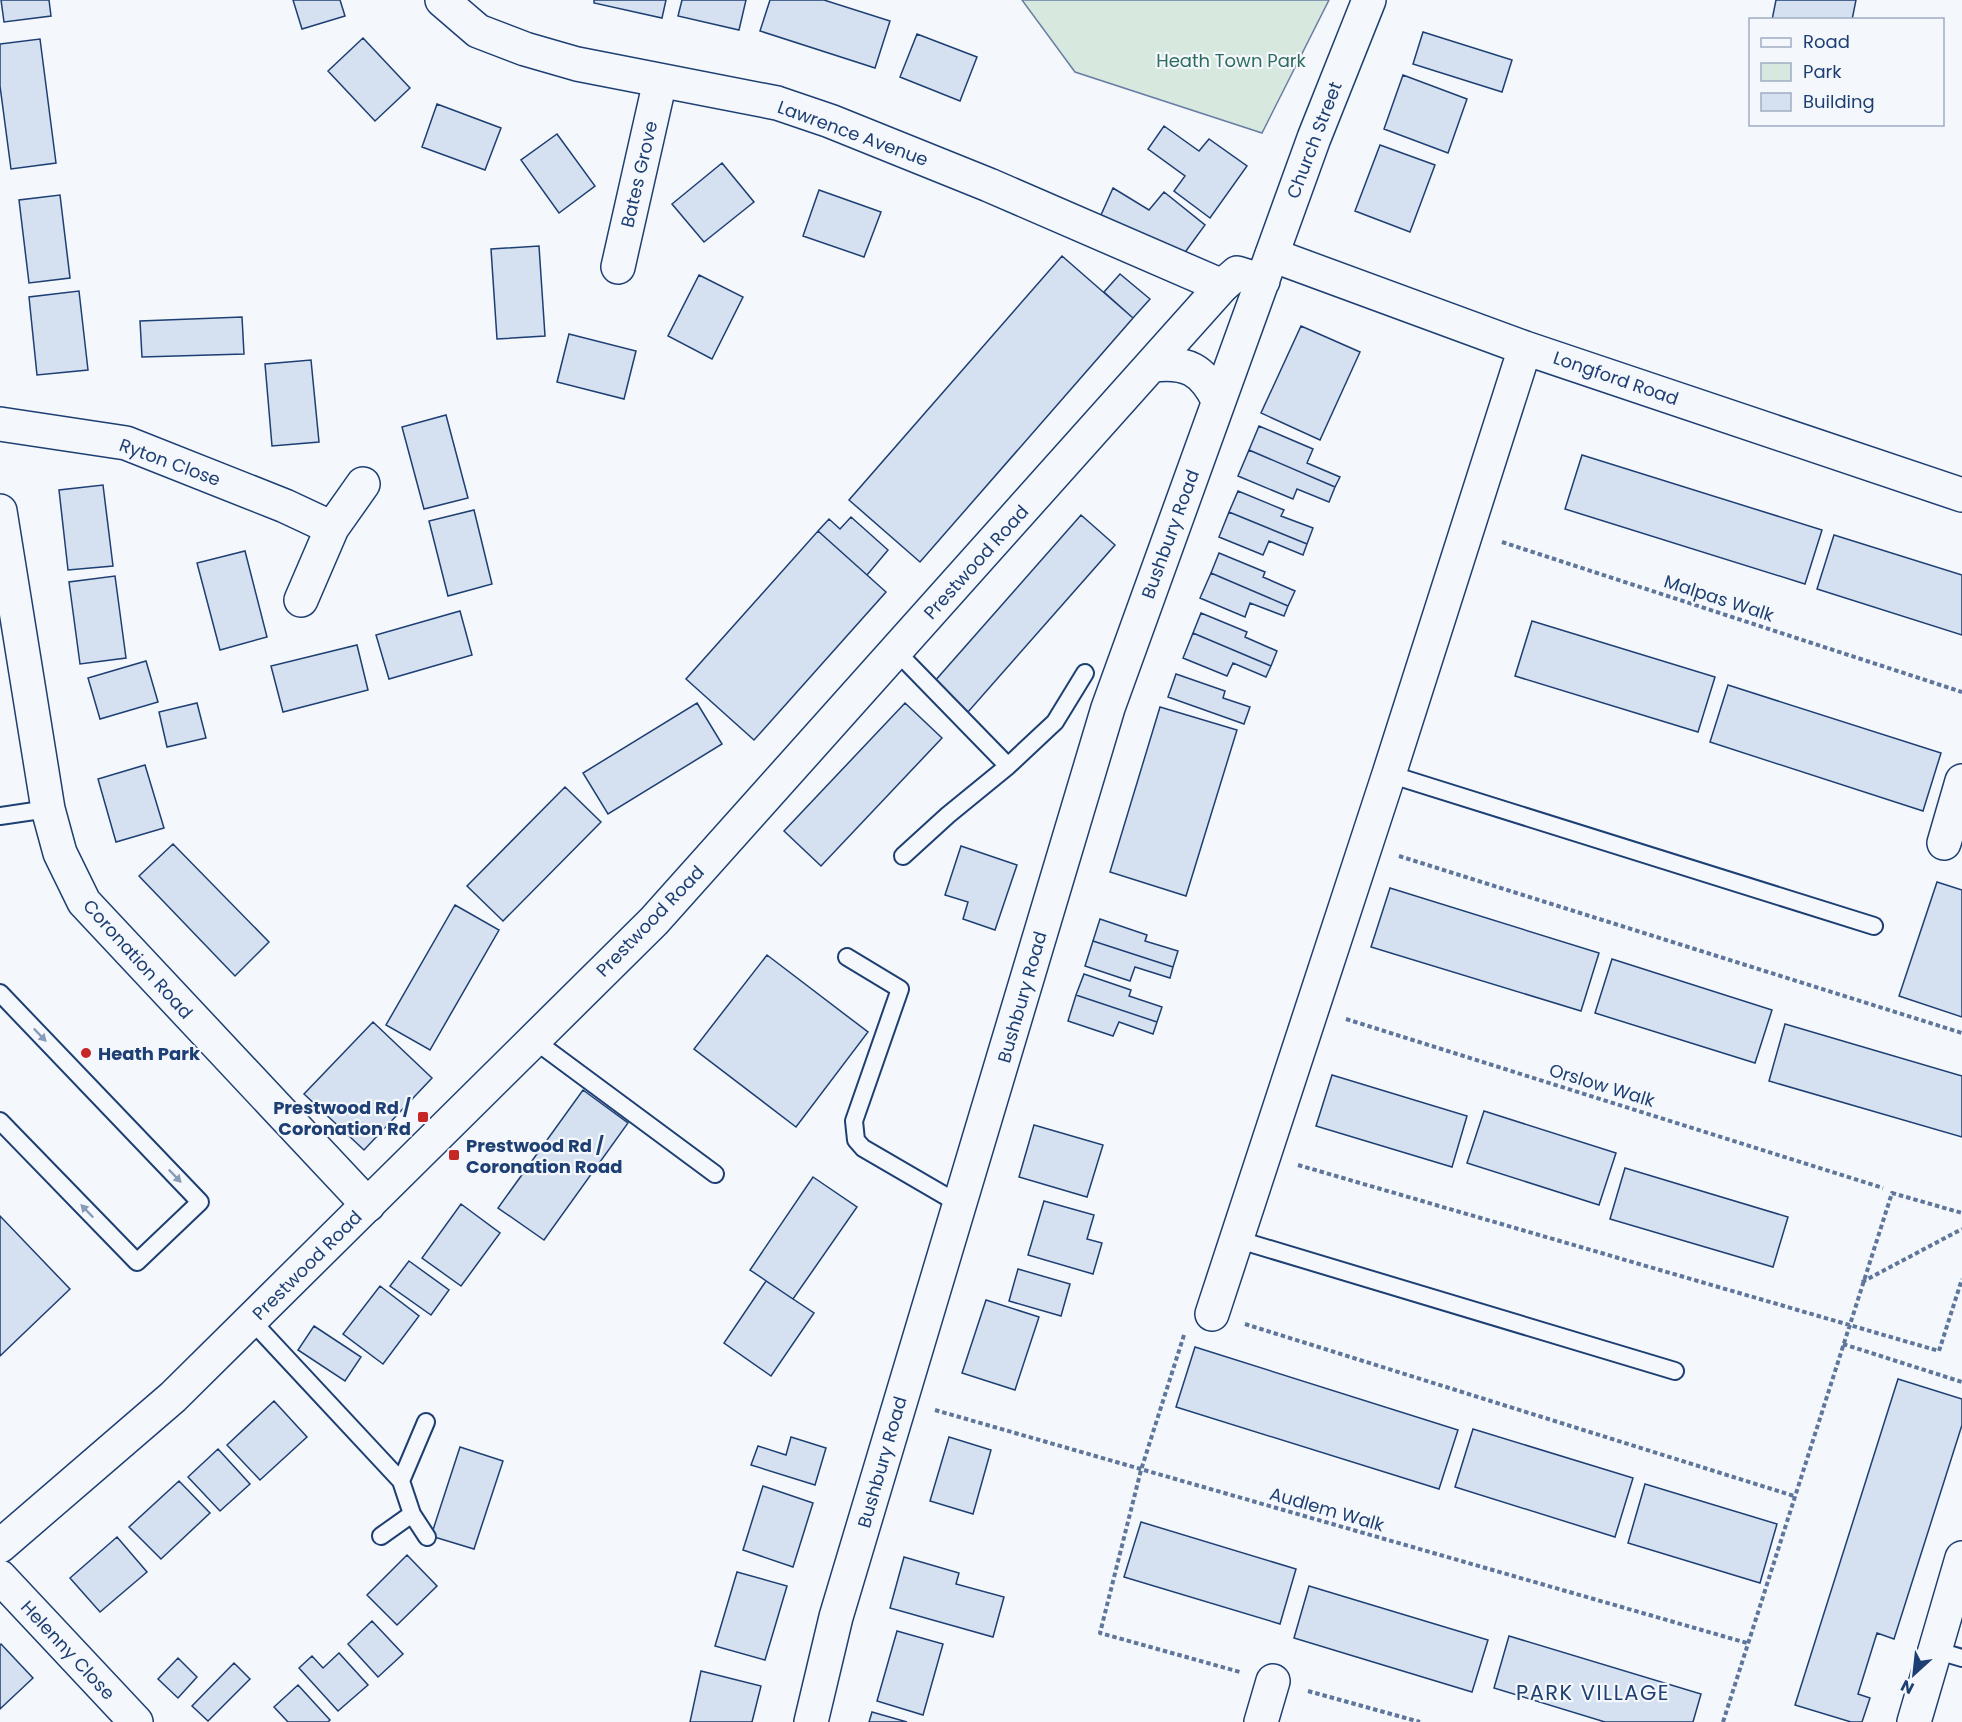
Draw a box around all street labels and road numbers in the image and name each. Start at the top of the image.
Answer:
street label: Church Street [1280,78,1348,202]
street label: Lawrence Avenue [774,94,932,172]
street label: Bates Grove [615,118,663,230]
street label: Longford Road [1550,345,1682,411]
street label: Ryton Close [116,432,224,492]
street label: Bushbury Road [1135,466,1205,602]
street label: Prestwood Road [918,499,1034,625]
street label: Malpas Walk [1661,568,1778,628]
street label: Prestwood Road [590,860,710,982]
street label: Coronation Road [78,894,198,1024]
street label: Bushbury Road [991,928,1053,1066]
street label: Orslow Walk [1546,1057,1659,1113]
street label: Prestwood Road [247,1205,367,1325]
street label: Bushbury Road [851,1393,913,1531]
street label: Audlem Walk [1267,1481,1388,1538]
street label: Helenny Close [15,1595,121,1705]

